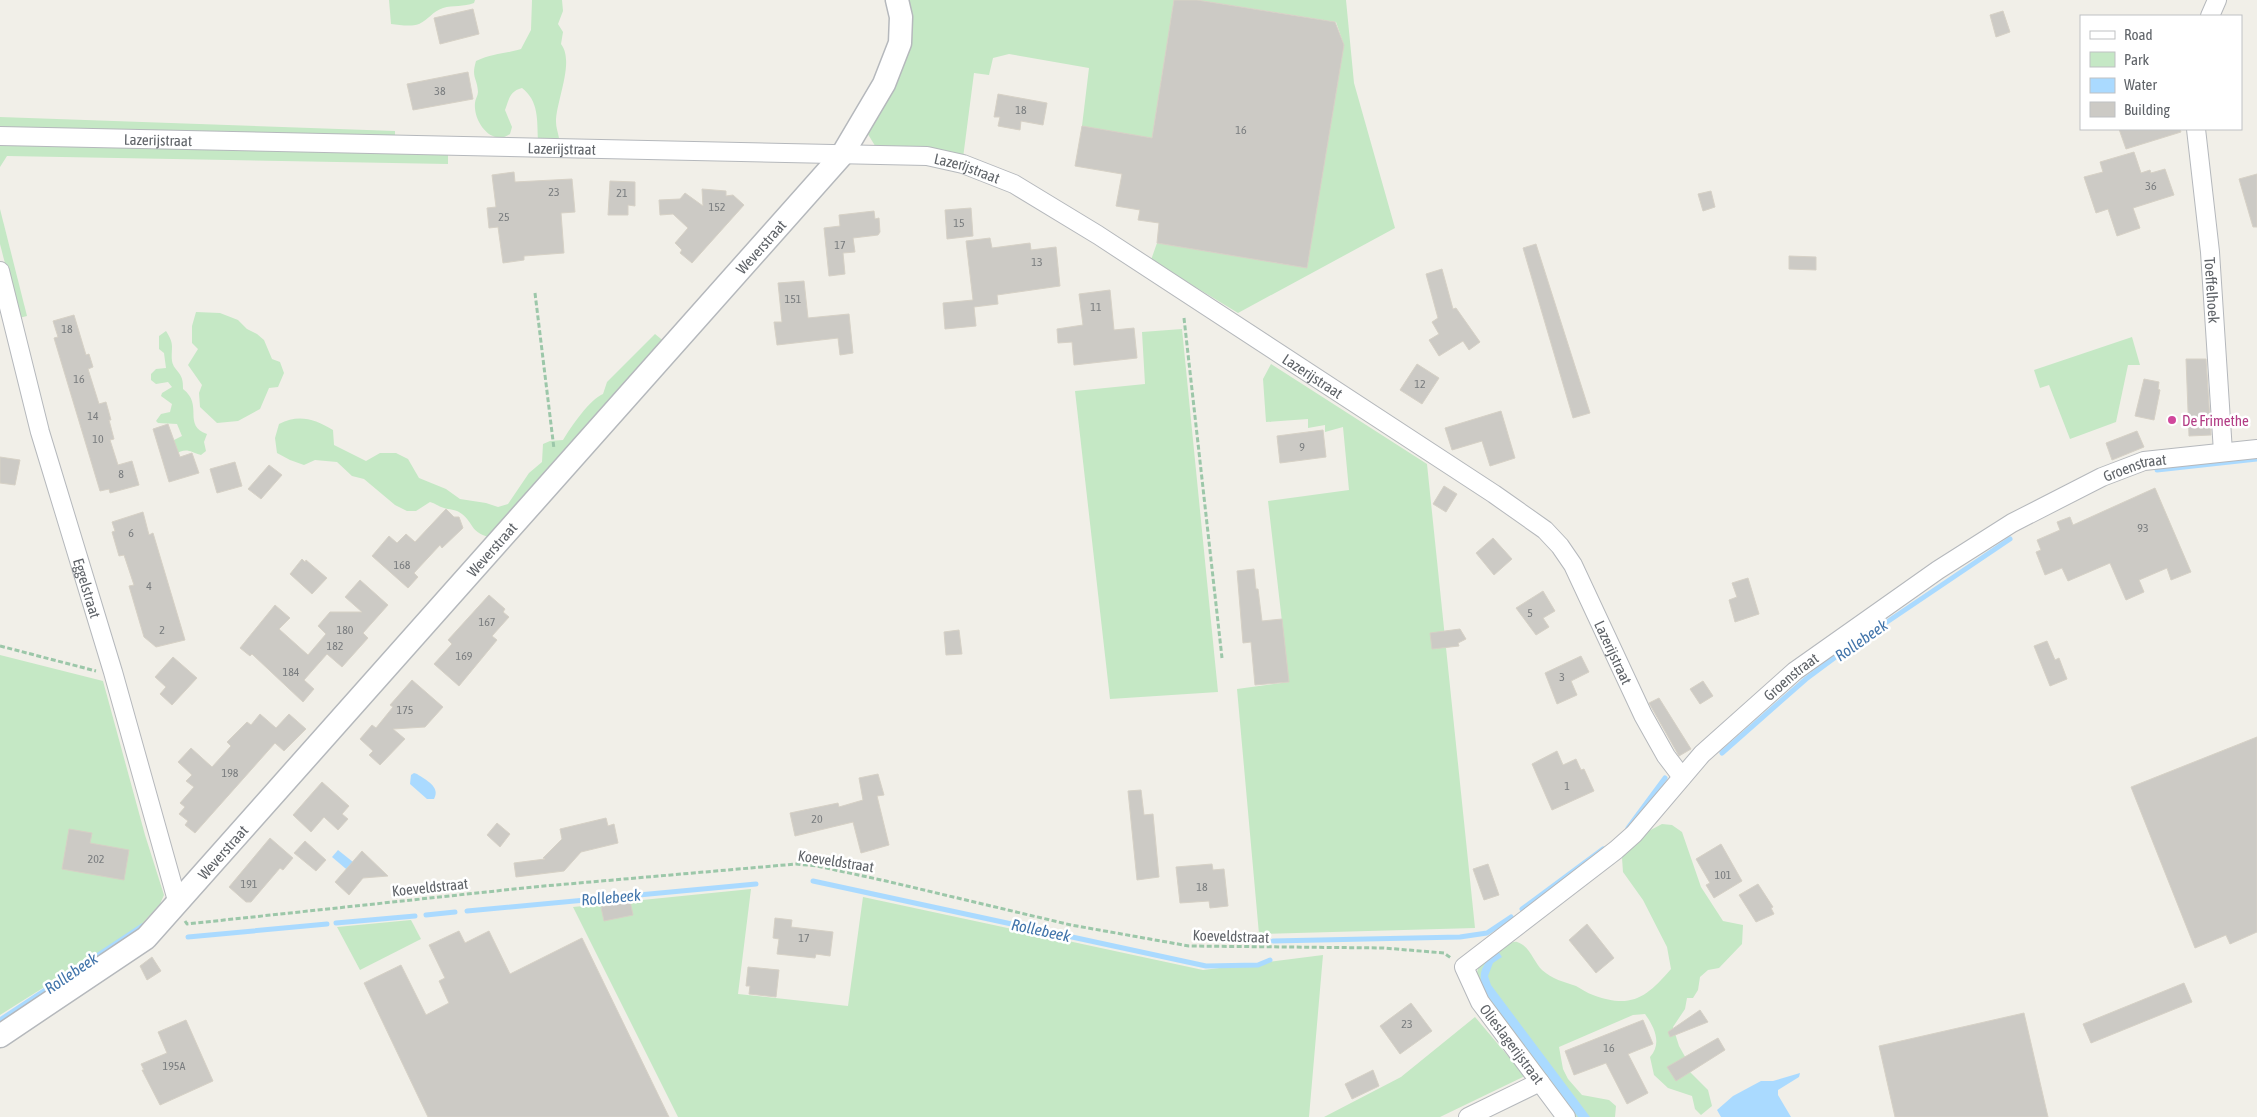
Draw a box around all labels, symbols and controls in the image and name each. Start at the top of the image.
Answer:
legend [2080,15,2242,130]
text: Road [2124,26,2153,43]
text: Park [2124,51,2149,68]
text: Water [2124,76,2157,93]
house number: 38 [434,84,446,98]
text: Building [2124,101,2170,118]
house number: 18 [1015,103,1027,117]
house number: 16 [1235,123,1247,137]
street label: Lazerijstraat [124,130,192,149]
street label: Lazerijstraat [528,139,596,157]
street label: Lazerijstraat [933,149,1002,186]
house number: 36 [2145,179,2157,193]
house number: 23 [548,185,560,199]
house number: 21 [616,186,628,200]
house number: 152 [709,200,725,214]
house number: 25 [498,210,510,224]
street label: Weverstraat [732,216,789,277]
house number: 15 [953,216,965,230]
house number: 17 [834,238,846,252]
house number: 13 [1031,255,1043,269]
street label: Toeffelhoek [2202,257,2223,324]
house number: 151 [785,292,802,306]
house number: 11 [1090,300,1102,314]
house number: 18 [61,322,73,336]
street label: Lazerijstraat [1280,350,1346,401]
house number: 16 [73,372,85,386]
house number: 12 [1414,377,1426,391]
house number: 14 [87,409,99,423]
place label: De Frimethe [2182,412,2249,429]
marker: De Frimethe [2166,414,2178,426]
house number: 10 [92,432,104,446]
house number: 9 [1299,440,1305,454]
street label: Groenstraat [2101,450,2167,484]
house number: 8 [118,467,124,481]
street label: Weverstraat [463,519,520,580]
house number: 93 [2137,521,2149,535]
house number: 6 [128,526,134,540]
street label: Eggelstraat [70,556,105,620]
house number: 168 [394,558,411,572]
house number: 4 [146,579,152,593]
house number: 5 [1527,606,1533,620]
house number: 167 [479,615,496,629]
water label: Rollebeek [1831,615,1891,665]
street label: Lazerijstraat [1592,618,1636,687]
house number: 2 [159,623,165,637]
house number: 180 [337,623,354,637]
house number: 182 [327,639,343,653]
house number: 169 [456,649,473,663]
street label: Groenstraat [1760,649,1821,704]
house number: 184 [283,665,300,679]
house number: 3 [1559,670,1565,684]
house number: 175 [397,703,413,717]
house number: 198 [222,766,239,780]
house number: 1 [1564,779,1570,793]
house number: 20 [811,812,823,826]
street label: Weverstraat [194,821,251,882]
street label: Koeveldstraat [797,847,875,875]
house number: 202 [88,852,104,866]
house number: 101 [1715,868,1732,882]
street label: Koeveldstraat [391,875,469,899]
house number: 191 [241,877,258,891]
house number: 18 [1196,880,1208,894]
water label: Rollebeek [580,885,643,909]
water label: Rollebeek [1010,915,1073,945]
street label: Koeveldstraat [1192,926,1270,946]
house number: 17 [798,931,810,945]
water label: Rollebeek [41,948,102,997]
street label: Olieslagerijstraat [1476,1001,1548,1087]
house number: 23 [1401,1017,1413,1031]
house number: 16 [1603,1041,1615,1055]
house number: 195A [163,1059,186,1073]

